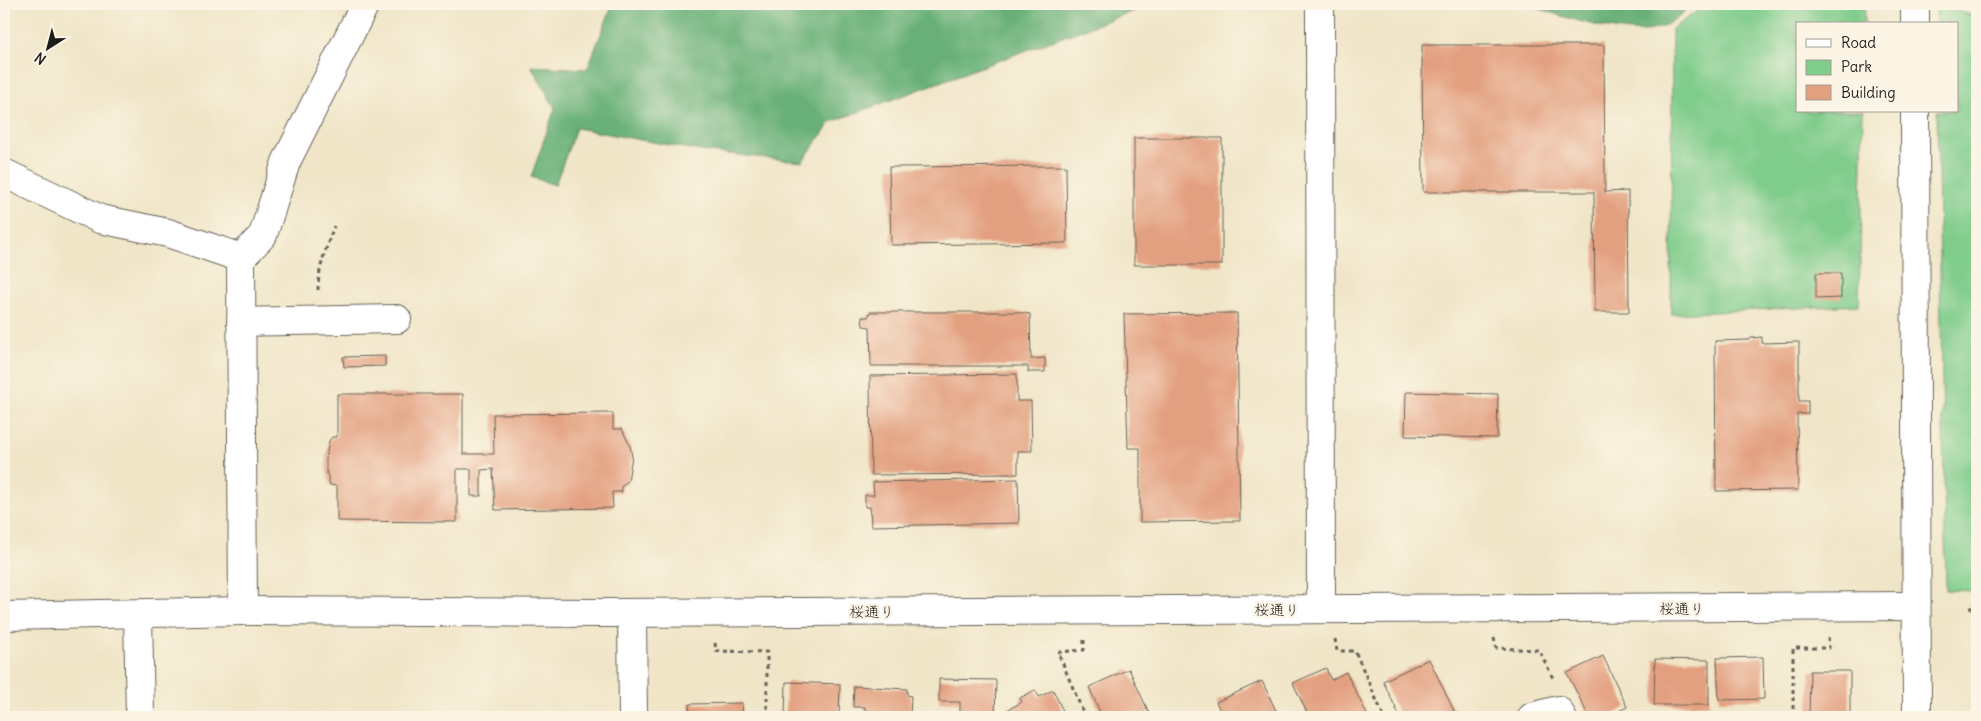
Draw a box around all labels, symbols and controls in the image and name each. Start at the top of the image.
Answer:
north arrow [22,22,72,72]
legend [1796,22,1958,112]
text: Road [1841,33,1876,52]
text: N [31,48,50,69]
text: Park [1841,57,1872,76]
text: Building [1841,83,1896,102]
street label: 桜通り [1659,599,1705,618]
street label: 桜通り [1254,600,1300,619]
street label: 桜通り [849,602,895,621]

